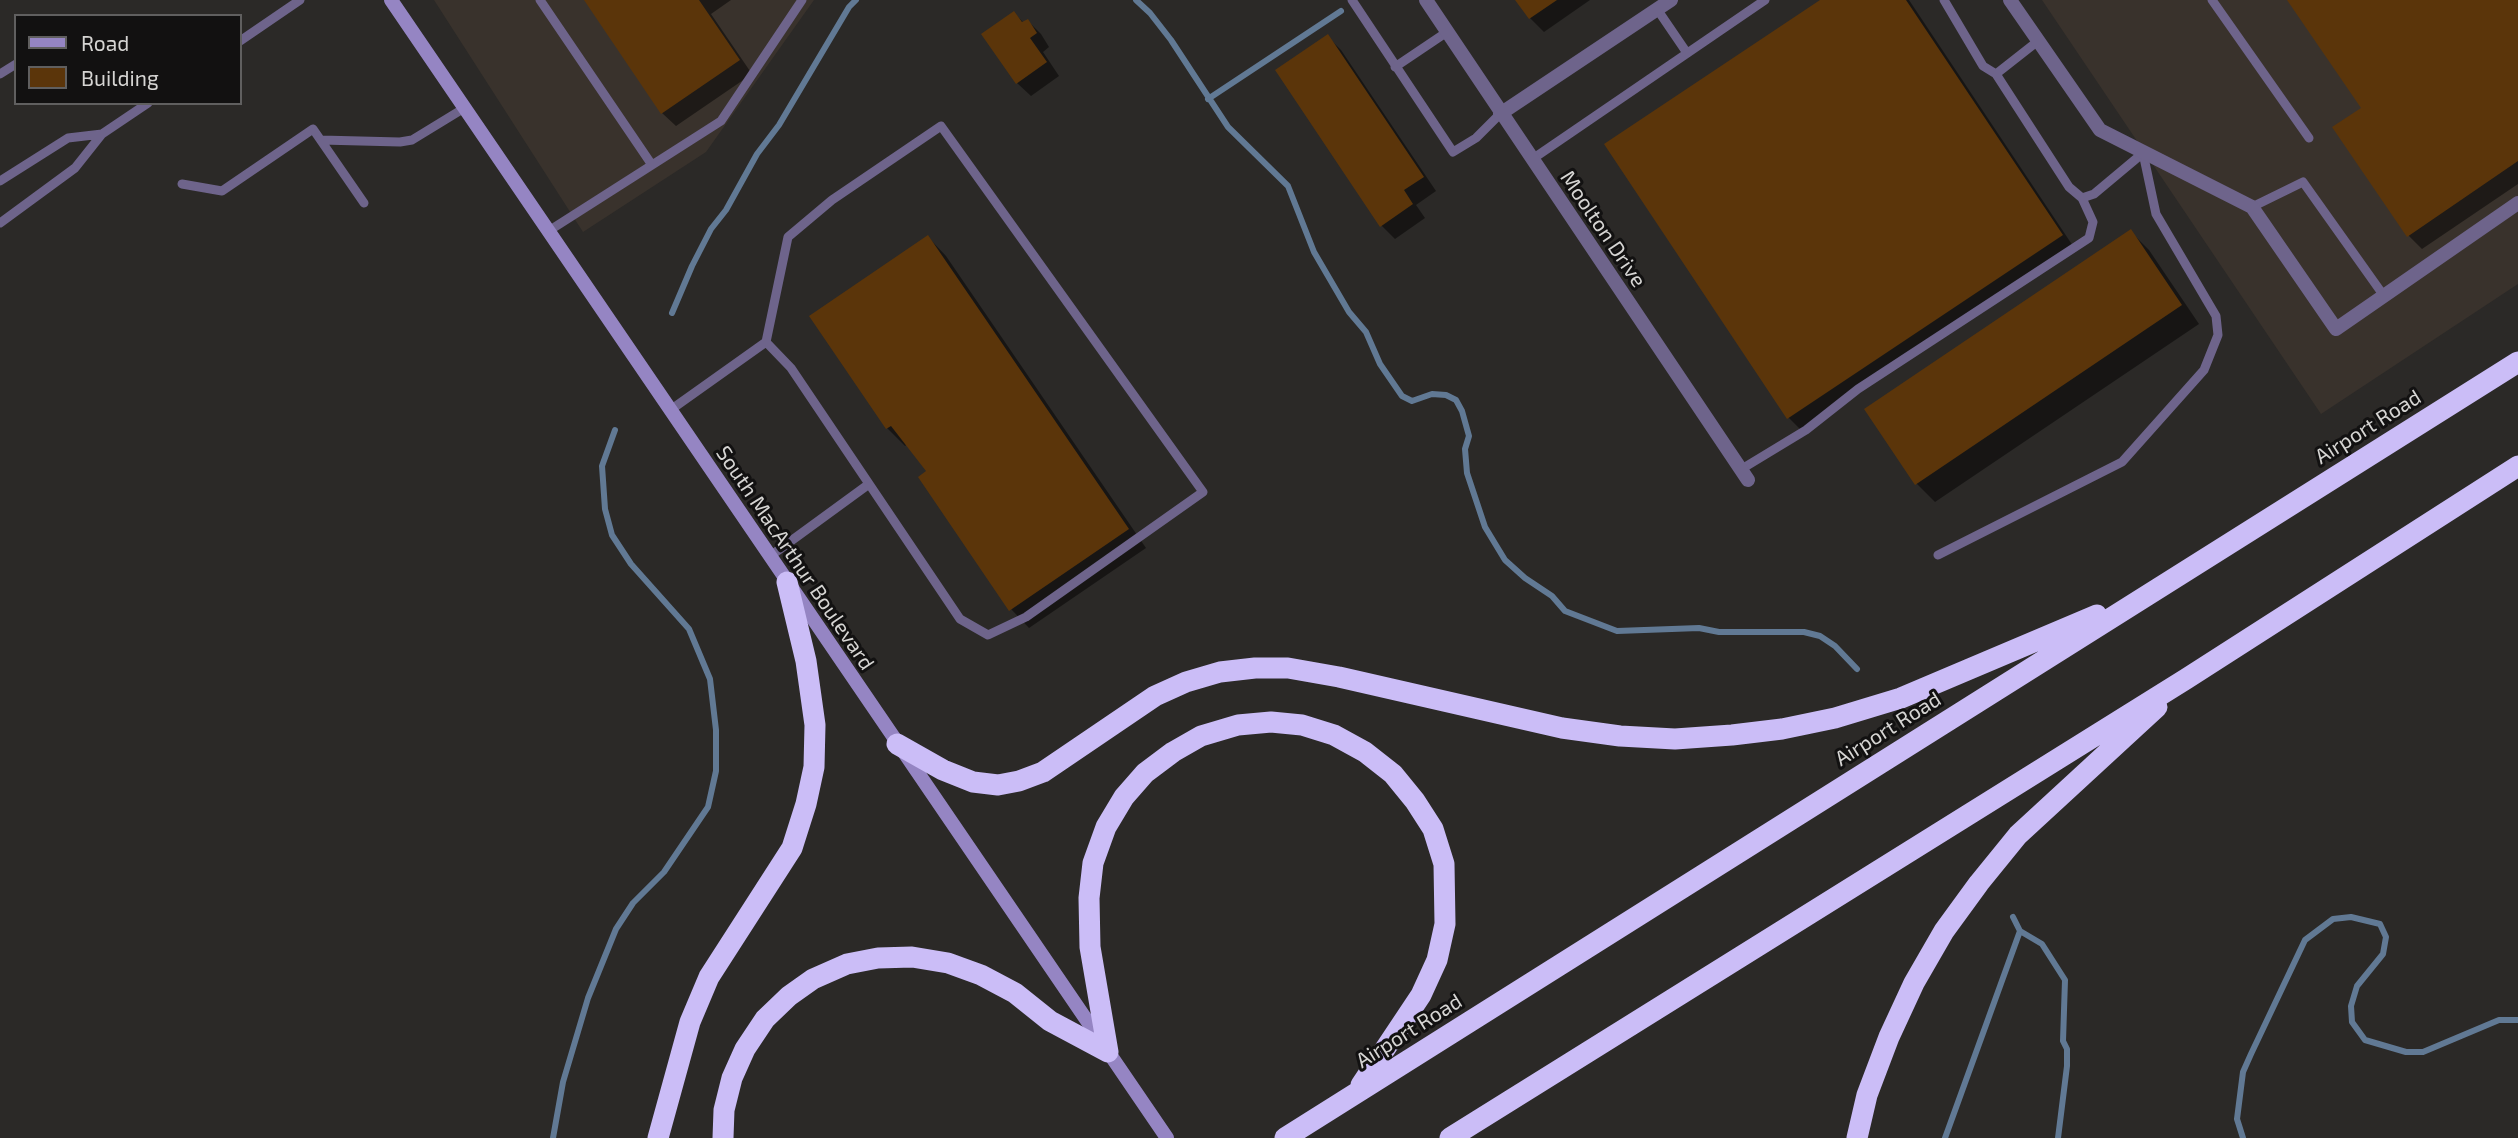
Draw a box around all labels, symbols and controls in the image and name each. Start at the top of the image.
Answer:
legend [14,14,242,105]
text: Road [81,30,129,55]
text: Building [81,65,159,90]
street label: Moolton Drive [1555,166,1651,292]
street label: Airport Road [2310,384,2426,470]
street label: South MacArthur Boulevard [711,441,879,675]
street label: Airport Road [1830,686,1946,772]
street label: Airport Road [1351,988,1467,1074]

